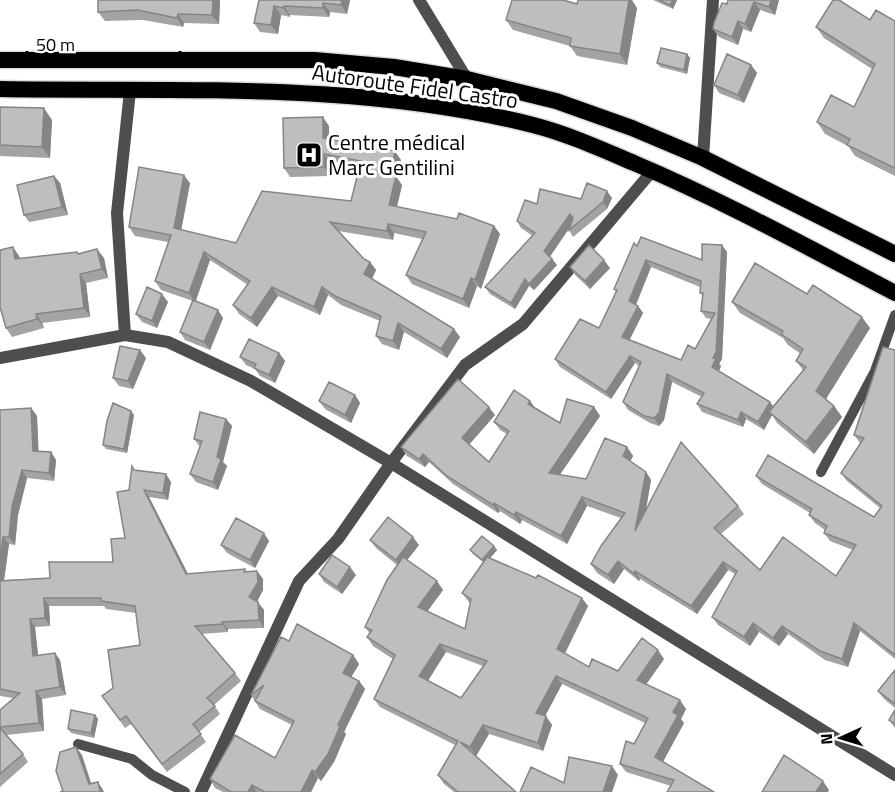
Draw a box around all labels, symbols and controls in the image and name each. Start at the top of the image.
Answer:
scale bar [27,24,180,62]
text: 50 m [36,31,75,58]
street label: Autoroute Fidel Castro [310,55,520,117]
place label: Centre médical Marc Gentilini [328,125,465,184]
hospital icon: Centre médical Marc Gentilini [294,140,324,170]
north arrow [811,708,871,768]
text: N [814,733,838,745]

